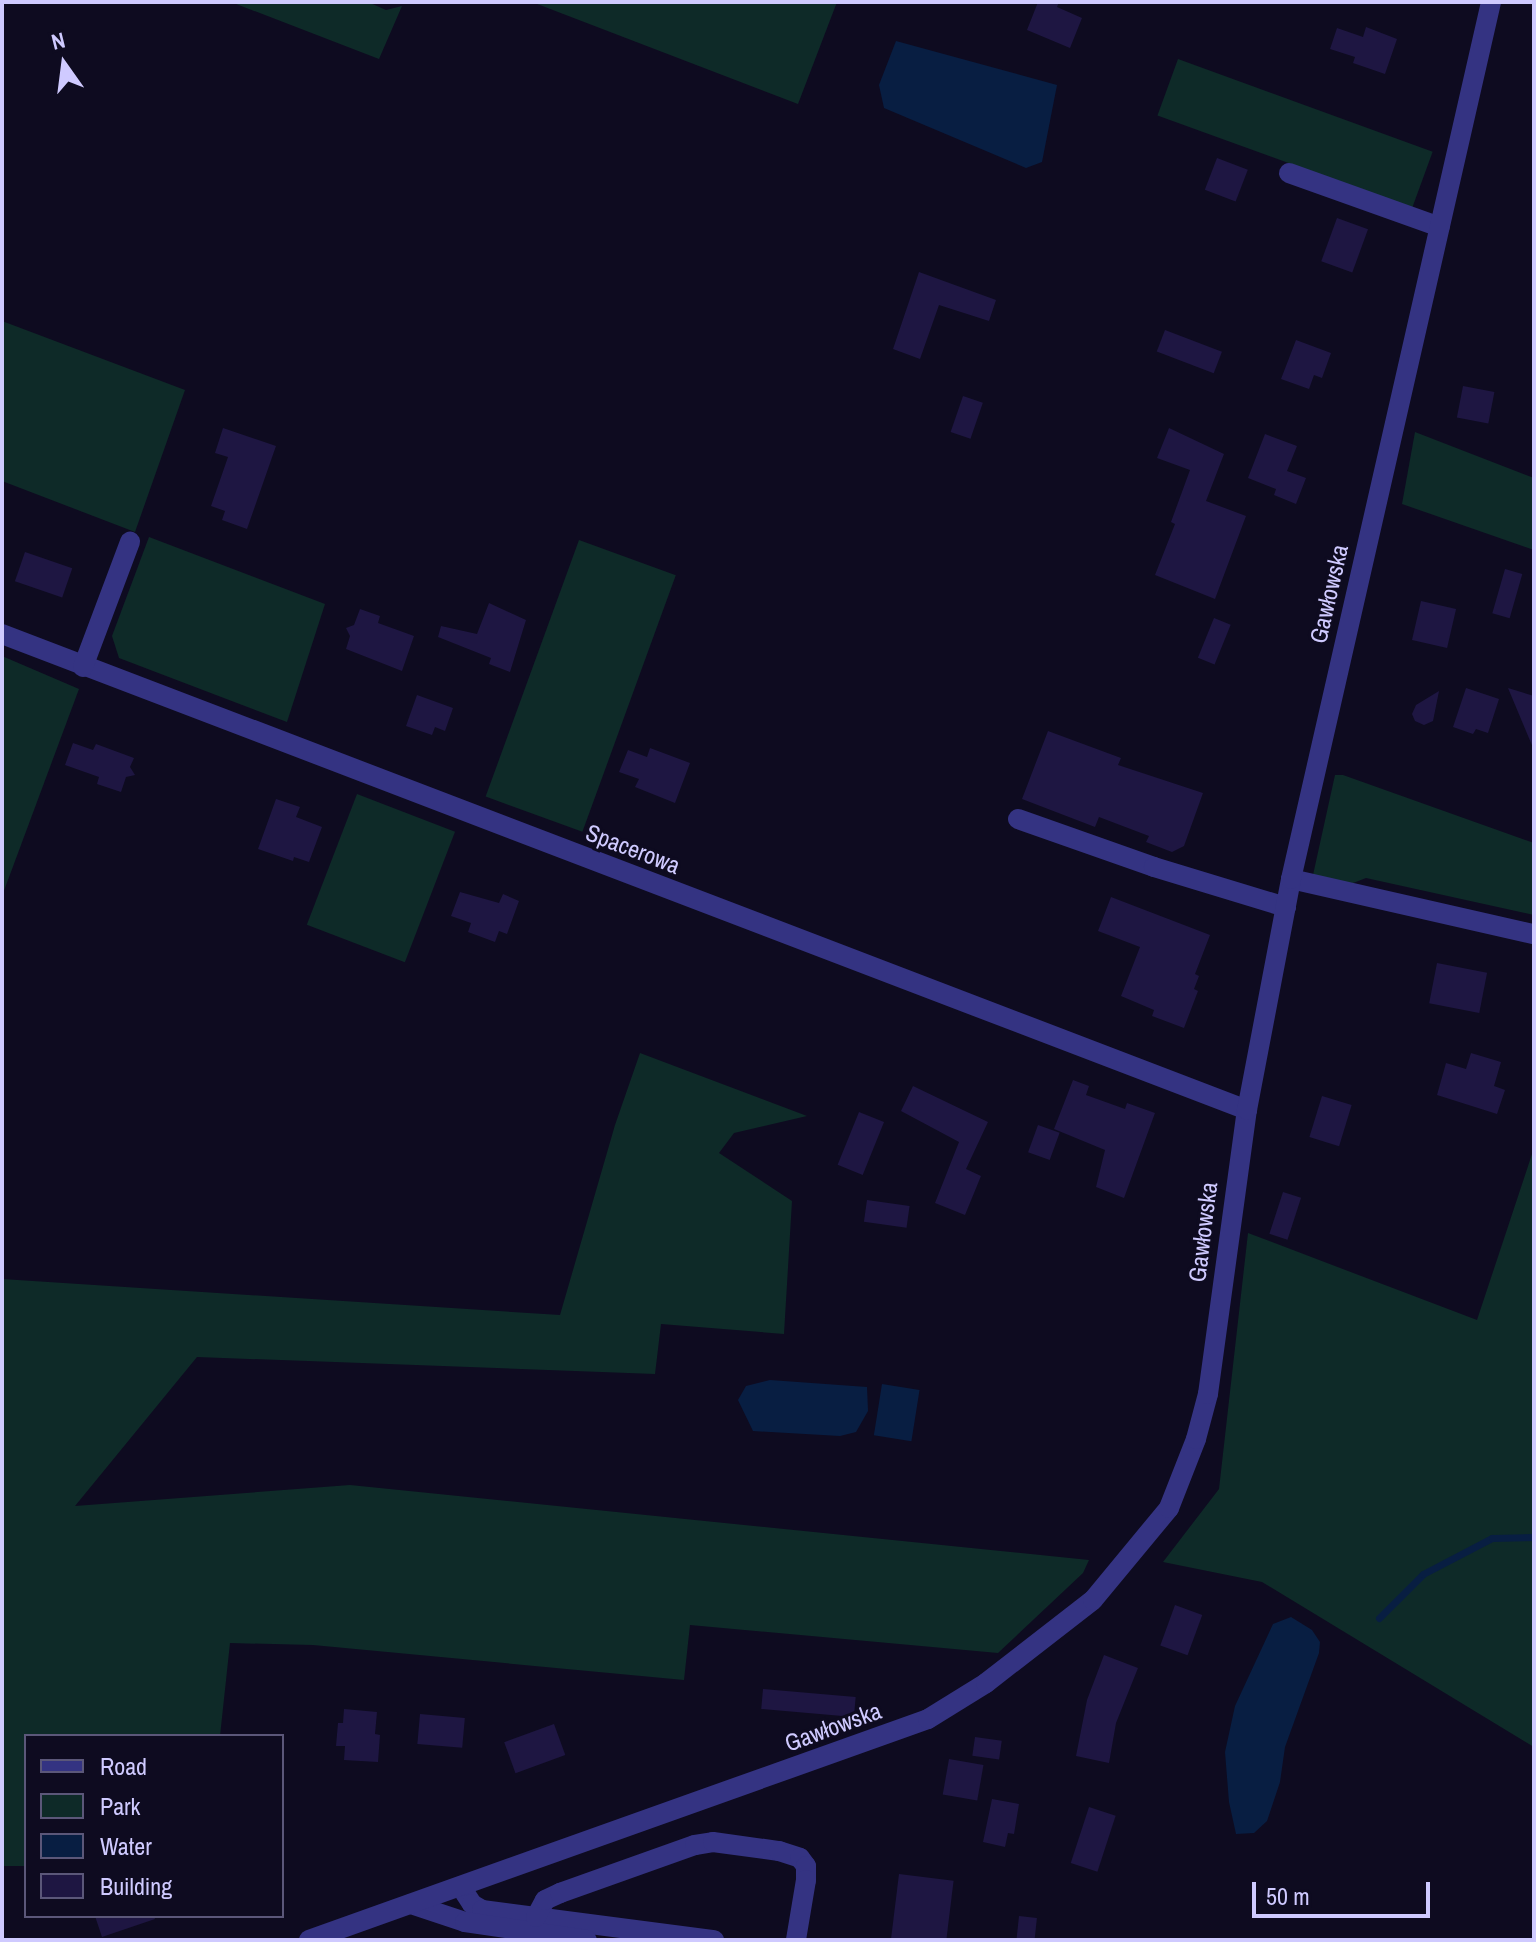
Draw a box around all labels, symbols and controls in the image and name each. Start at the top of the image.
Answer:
north arrow [24,24,104,104]
text: N [48,25,68,57]
street label: Gawłowska [1304,542,1354,646]
street label: Spacerowa [582,818,684,880]
street label: Gawłowska [1183,1180,1223,1284]
street label: Gawłowska [781,1696,885,1758]
legend [24,1734,284,1918]
text: Road [100,1750,147,1782]
text: Park [100,1790,140,1822]
text: Water [100,1830,152,1862]
scale bar [1256,1866,1434,1916]
text: Building [100,1870,172,1902]
text: 50 m [1266,1880,1310,1912]

